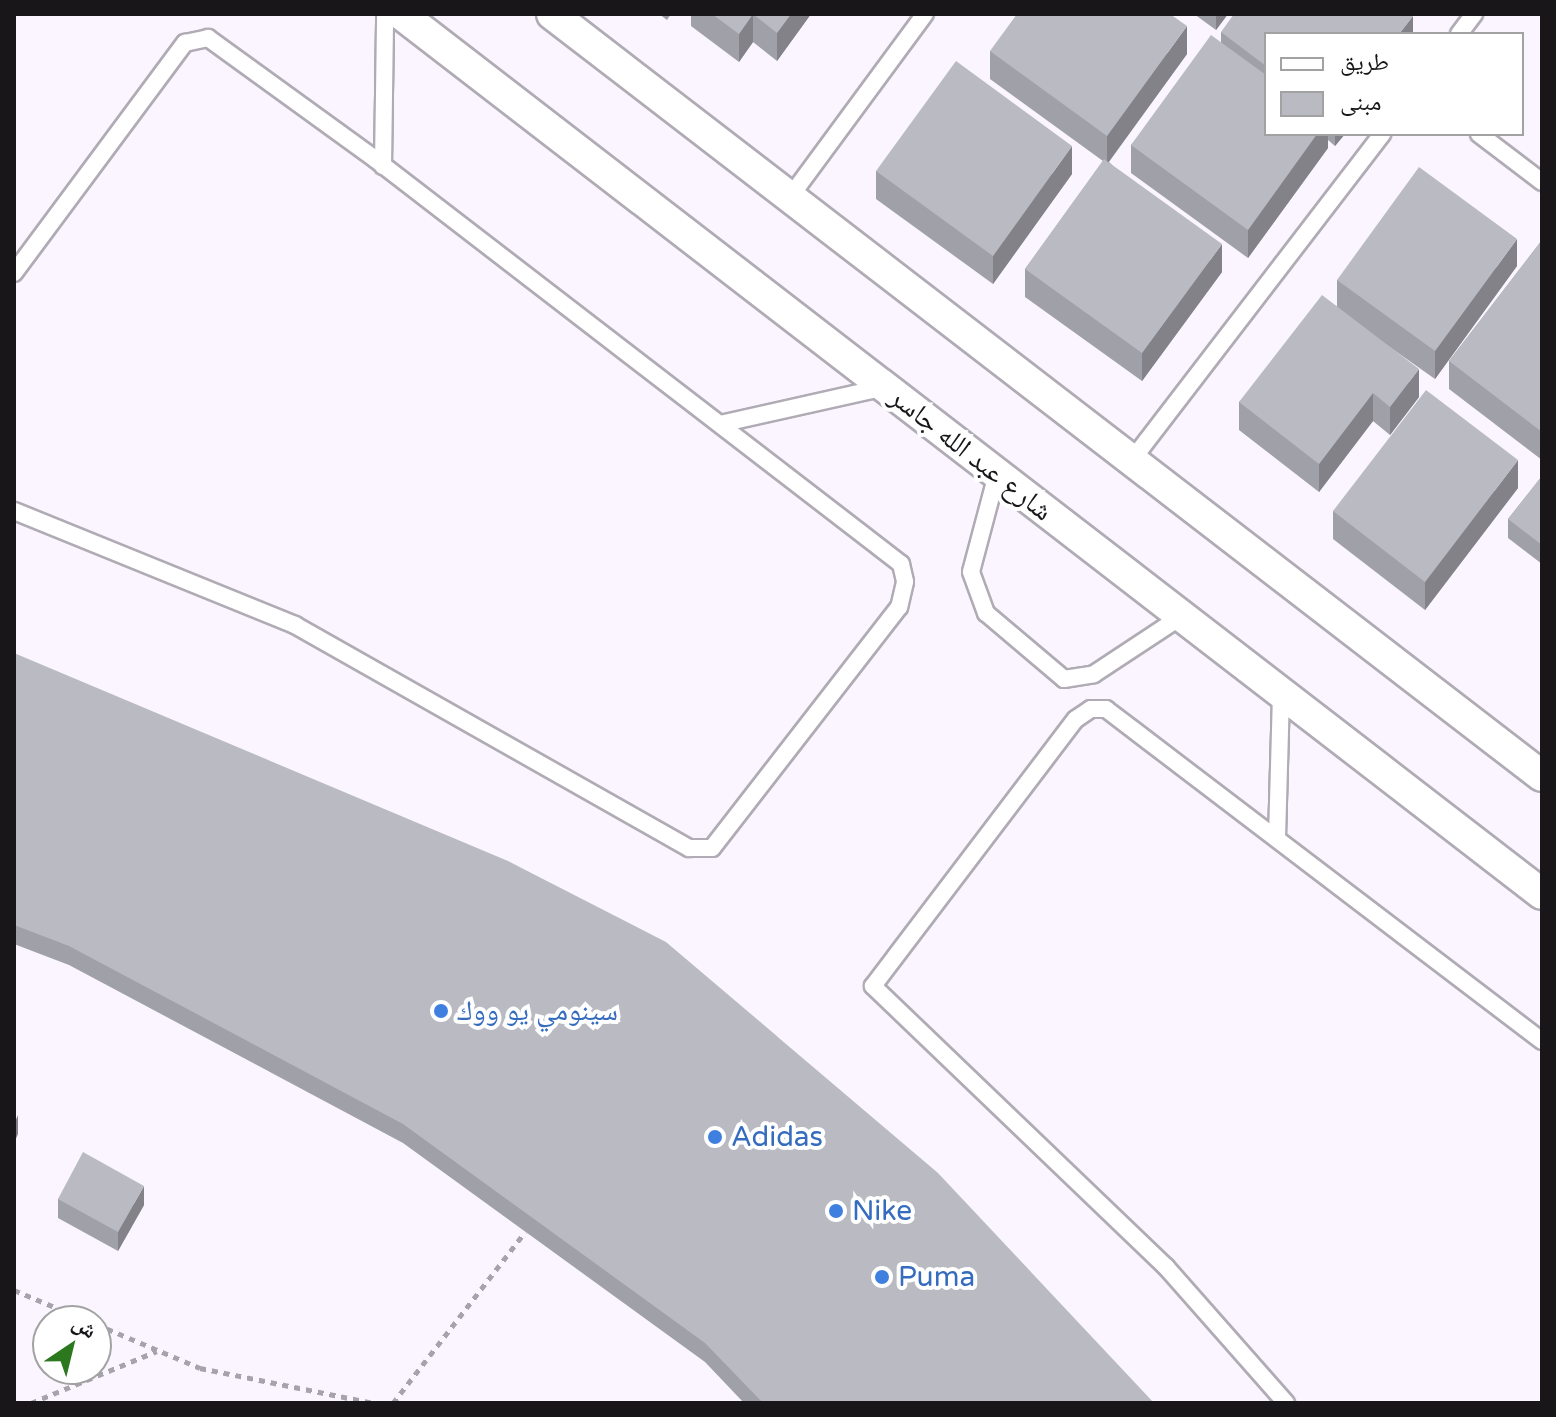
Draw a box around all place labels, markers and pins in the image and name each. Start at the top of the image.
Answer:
place label: سينومي يو ووك [457,994,618,1028]
marker: سينومي يو ووك [432,1002,450,1020]
place label: Adidas [731,1120,823,1154]
marker: Adidas [706,1128,724,1146]
place label: Nike [852,1194,912,1228]
marker: Nike [827,1202,845,1220]
place label: Puma [898,1260,975,1294]
marker: Puma [873,1268,891,1286]

